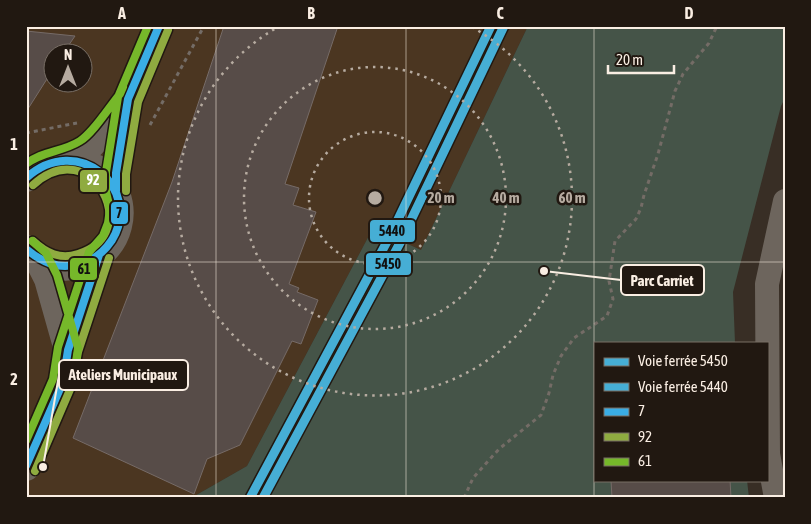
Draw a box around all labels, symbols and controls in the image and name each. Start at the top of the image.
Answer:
text: A [117,4,126,22]
text: B [307,4,315,22]
text: C [496,4,504,22]
text: D [685,4,694,22]
north arrow [42,42,92,92]
scale bar [608,42,675,74]
text: N [64,47,72,63]
text: 20 m [616,51,643,68]
text: 1 [10,135,18,153]
line badge: 92 [79,169,108,193]
text: 92 [86,172,100,188]
centre of rings [366,189,384,207]
text: 20 m [428,189,455,206]
text: 40 m [492,189,520,206]
text: 60 m [559,189,586,206]
line badge: 7 [110,201,129,225]
text: 7 [116,205,122,221]
line badge: 5440 [369,219,416,243]
text: 5440 [379,223,406,239]
line badge: 5450 [365,252,412,276]
text: 5450 [375,256,402,272]
line badge: 61 [69,257,98,281]
text: 61 [77,261,91,277]
callout: Parc Carriet [621,265,704,295]
text: Parc Carriet [630,272,694,289]
legend [594,342,768,482]
text: Voie ferrée 5450 [638,352,728,369]
callout: Ateliers Municipaux [59,360,188,390]
text: Ateliers Municipaux [68,366,177,383]
text: 2 [10,370,18,388]
text: Voie ferrée 5440 [638,378,728,395]
text: 7 [638,402,645,419]
text: 92 [638,428,652,445]
text: 61 [638,452,652,469]

